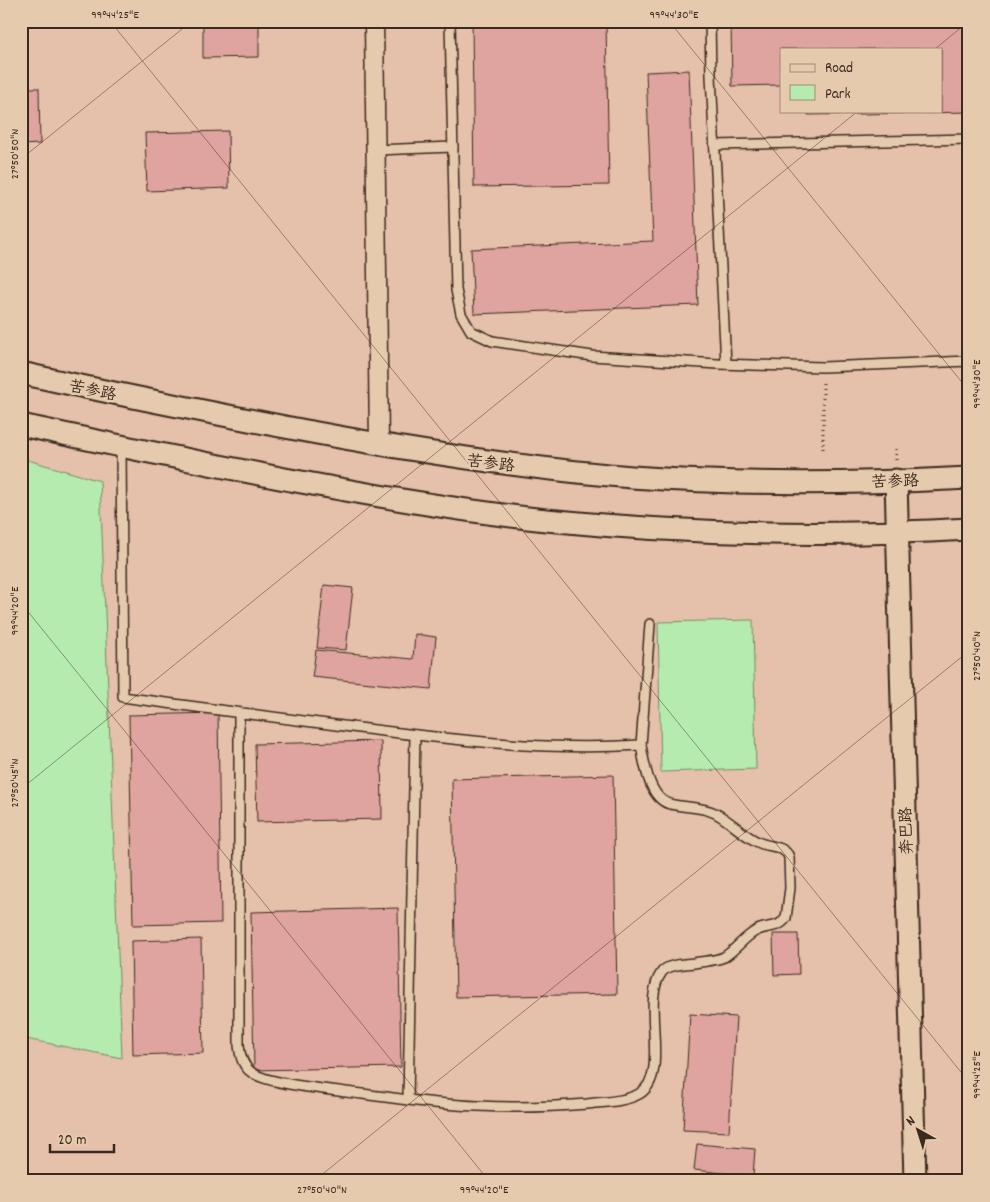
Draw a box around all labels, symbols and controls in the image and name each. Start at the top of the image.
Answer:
text: 99°44'25"E [91,7,139,24]
text: 99°44'30"E [650,7,699,24]
legend [780,48,942,112]
text: Road [825,58,853,80]
text: Park [825,84,851,106]
text: 27°50'50"N [7,129,24,179]
text: 99°44'30"E [969,359,986,408]
street label: 苦参路 [67,375,118,408]
street label: 苦参路 [465,450,516,479]
street label: 苦参路 [871,470,919,495]
text: 99°44'20"E [7,586,24,635]
text: 27°50'40"N [969,631,986,681]
text: 27°50'45"N [7,758,24,807]
street label: 奔巴路 [895,807,920,855]
text: 99°44'25"E [969,1051,986,1099]
north arrow [892,1104,942,1154]
text: N [902,1111,920,1131]
scale bar [50,1122,114,1154]
text: 20 m [58,1130,86,1152]
text: 27°50'40"N [297,1182,347,1199]
text: 99°44'20"E [460,1182,509,1199]

